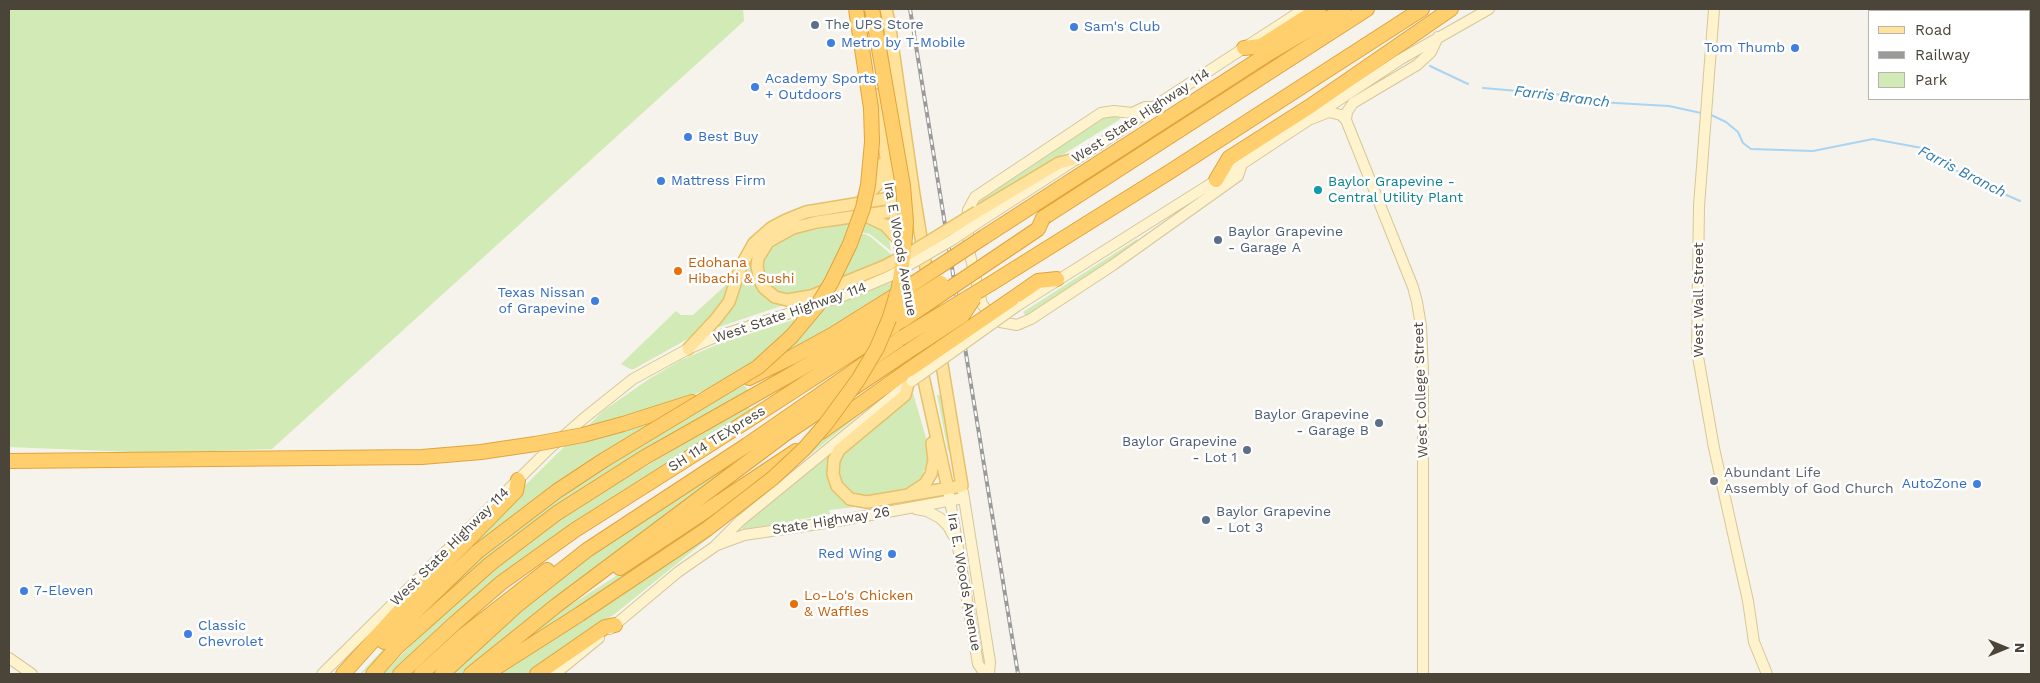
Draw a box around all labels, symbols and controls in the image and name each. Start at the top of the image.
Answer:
legend [1868,10,2030,100]
place label: The UPS Store [825,17,924,33]
marker: The UPS Store [809,19,821,31]
place label: Sam's Club [1084,19,1160,35]
marker: Sam's Club [1068,21,1080,33]
text: Road [1915,21,1952,39]
place label: Metro by T-Mobile [841,35,965,51]
marker: Metro by T-Mobile [825,37,837,49]
place label: Tom Thumb [1704,40,1785,56]
marker: Tom Thumb [1789,42,1801,54]
text: Railway [1915,46,1970,64]
street label: West State Highway 114 [1069,65,1213,167]
place label: Academy Sports + Outdoors [765,71,876,104]
text: Park [1915,71,1947,89]
marker: Academy Sports + Outdoors [749,81,761,93]
water label: Farris Branch [1513,82,1611,112]
place label: Best Buy [698,129,758,145]
marker: Best Buy [682,131,694,143]
water label: Farris Branch [1915,142,2009,202]
place label: Mattress Firm [671,173,766,189]
place label: Baylor Grapevine - Central Utility Plant [1328,174,1463,206]
marker: Mattress Firm [655,175,667,187]
street label: Ira E Woods Avenue [880,180,920,318]
marker: Baylor Grapevine - Central Utility Plant [1312,184,1324,196]
place label: Baylor Grapevine - Garage A [1228,224,1343,256]
marker: Baylor Grapevine - Garage A [1212,234,1224,246]
street label: West Wall Street [1691,242,1707,358]
place label: Edohana Hibachi & Sushi [688,255,795,288]
marker: Edohana Hibachi & Sushi [672,265,684,277]
street label: West State Highway 114 [711,279,869,347]
place label: Texas Nissan of Grapevine [498,285,585,318]
marker: Texas Nissan of Grapevine [589,295,601,307]
street label: West College Street [1410,322,1432,458]
street label: SH 114 TEXpress [665,402,769,476]
place label: Baylor Grapevine - Garage B [1254,407,1369,440]
marker: Baylor Grapevine - Garage B [1373,417,1385,429]
place label: Baylor Grapevine - Lot 1 [1122,434,1237,467]
marker: Baylor Grapevine - Lot 1 [1241,444,1253,456]
place label: Abundant Life Assembly of God Church [1724,465,1894,498]
marker: Abundant Life Assembly of God Church [1708,475,1720,487]
place label: AutoZone [1902,476,1967,492]
marker: AutoZone [1971,478,1983,490]
street label: West State Highway 114 [387,484,513,610]
street label: State Highway 26 [771,503,891,539]
place label: Baylor Grapevine - Lot 3 [1216,504,1331,536]
street label: Ira E. Woods Avenue [944,512,984,652]
marker: Baylor Grapevine - Lot 3 [1200,514,1212,526]
place label: Red Wing [818,546,882,562]
marker: Red Wing [886,548,898,560]
place label: 7-Eleven [34,583,93,599]
marker: 7-Eleven [18,585,30,597]
place label: Lo-Lo's Chicken & Waffles [804,588,914,620]
marker: Lo-Lo's Chicken & Waffles [788,598,800,610]
place label: Classic Chevrolet [198,618,263,650]
north arrow [1980,623,2030,673]
marker: Classic Chevrolet [182,628,194,640]
text: N [2012,643,2028,653]

